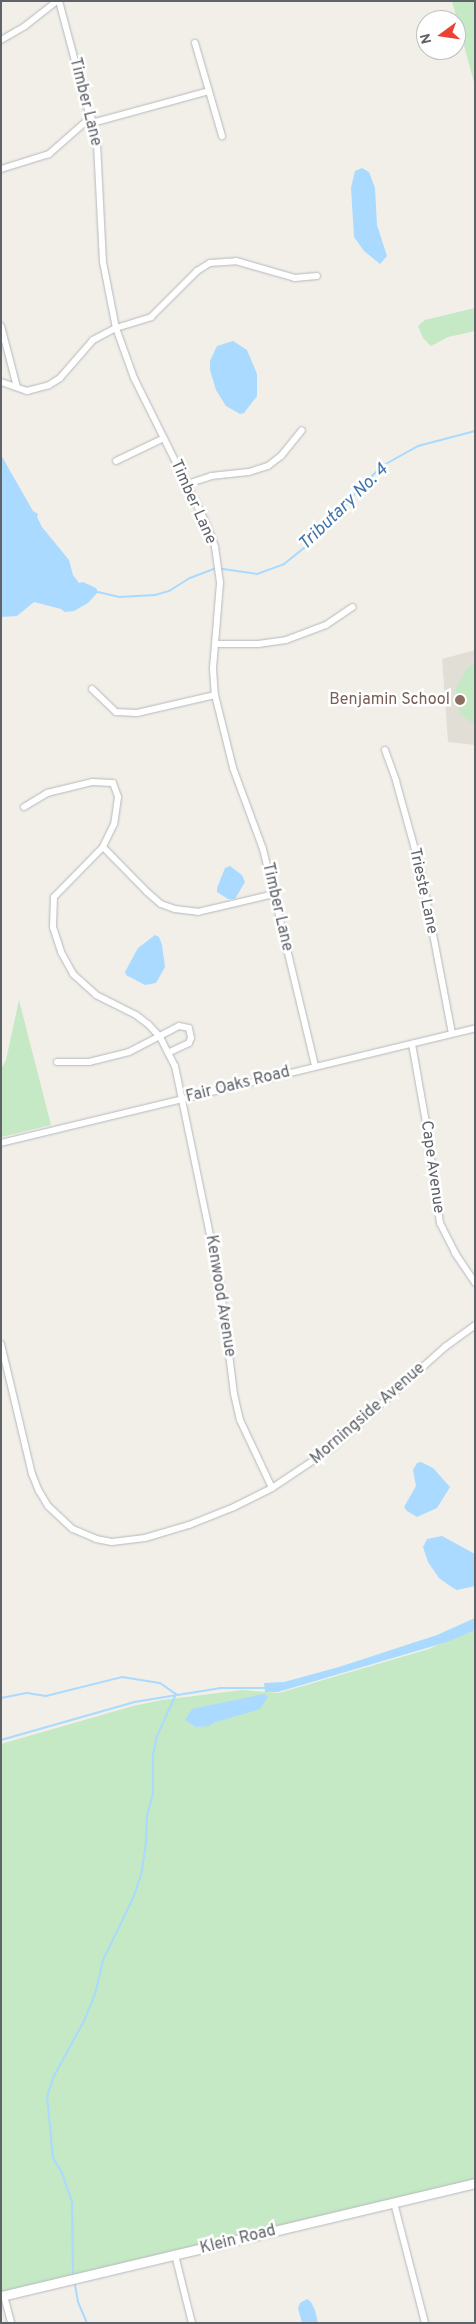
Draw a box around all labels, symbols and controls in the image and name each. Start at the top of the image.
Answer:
north arrow [416,10,466,60]
text: N [417,32,436,45]
street label: Timber Lane [65,56,105,148]
street label: Timber Lane [166,457,220,547]
water label: Tributary No. 4 [295,460,393,556]
place label: Benjamin School [329,690,450,710]
marker: Benjamin School [454,694,466,706]
street label: Trieste Lane [405,846,441,936]
street label: Timber Lane [257,861,297,953]
street label: Fair Oaks Road [184,1063,292,1107]
street label: Cape Avenue [416,1119,448,1215]
street label: Kenwood Avenue [201,1233,239,1359]
street label: Morningside Avenue [307,1359,429,1469]
street label: Klein Road [198,2221,278,2259]

